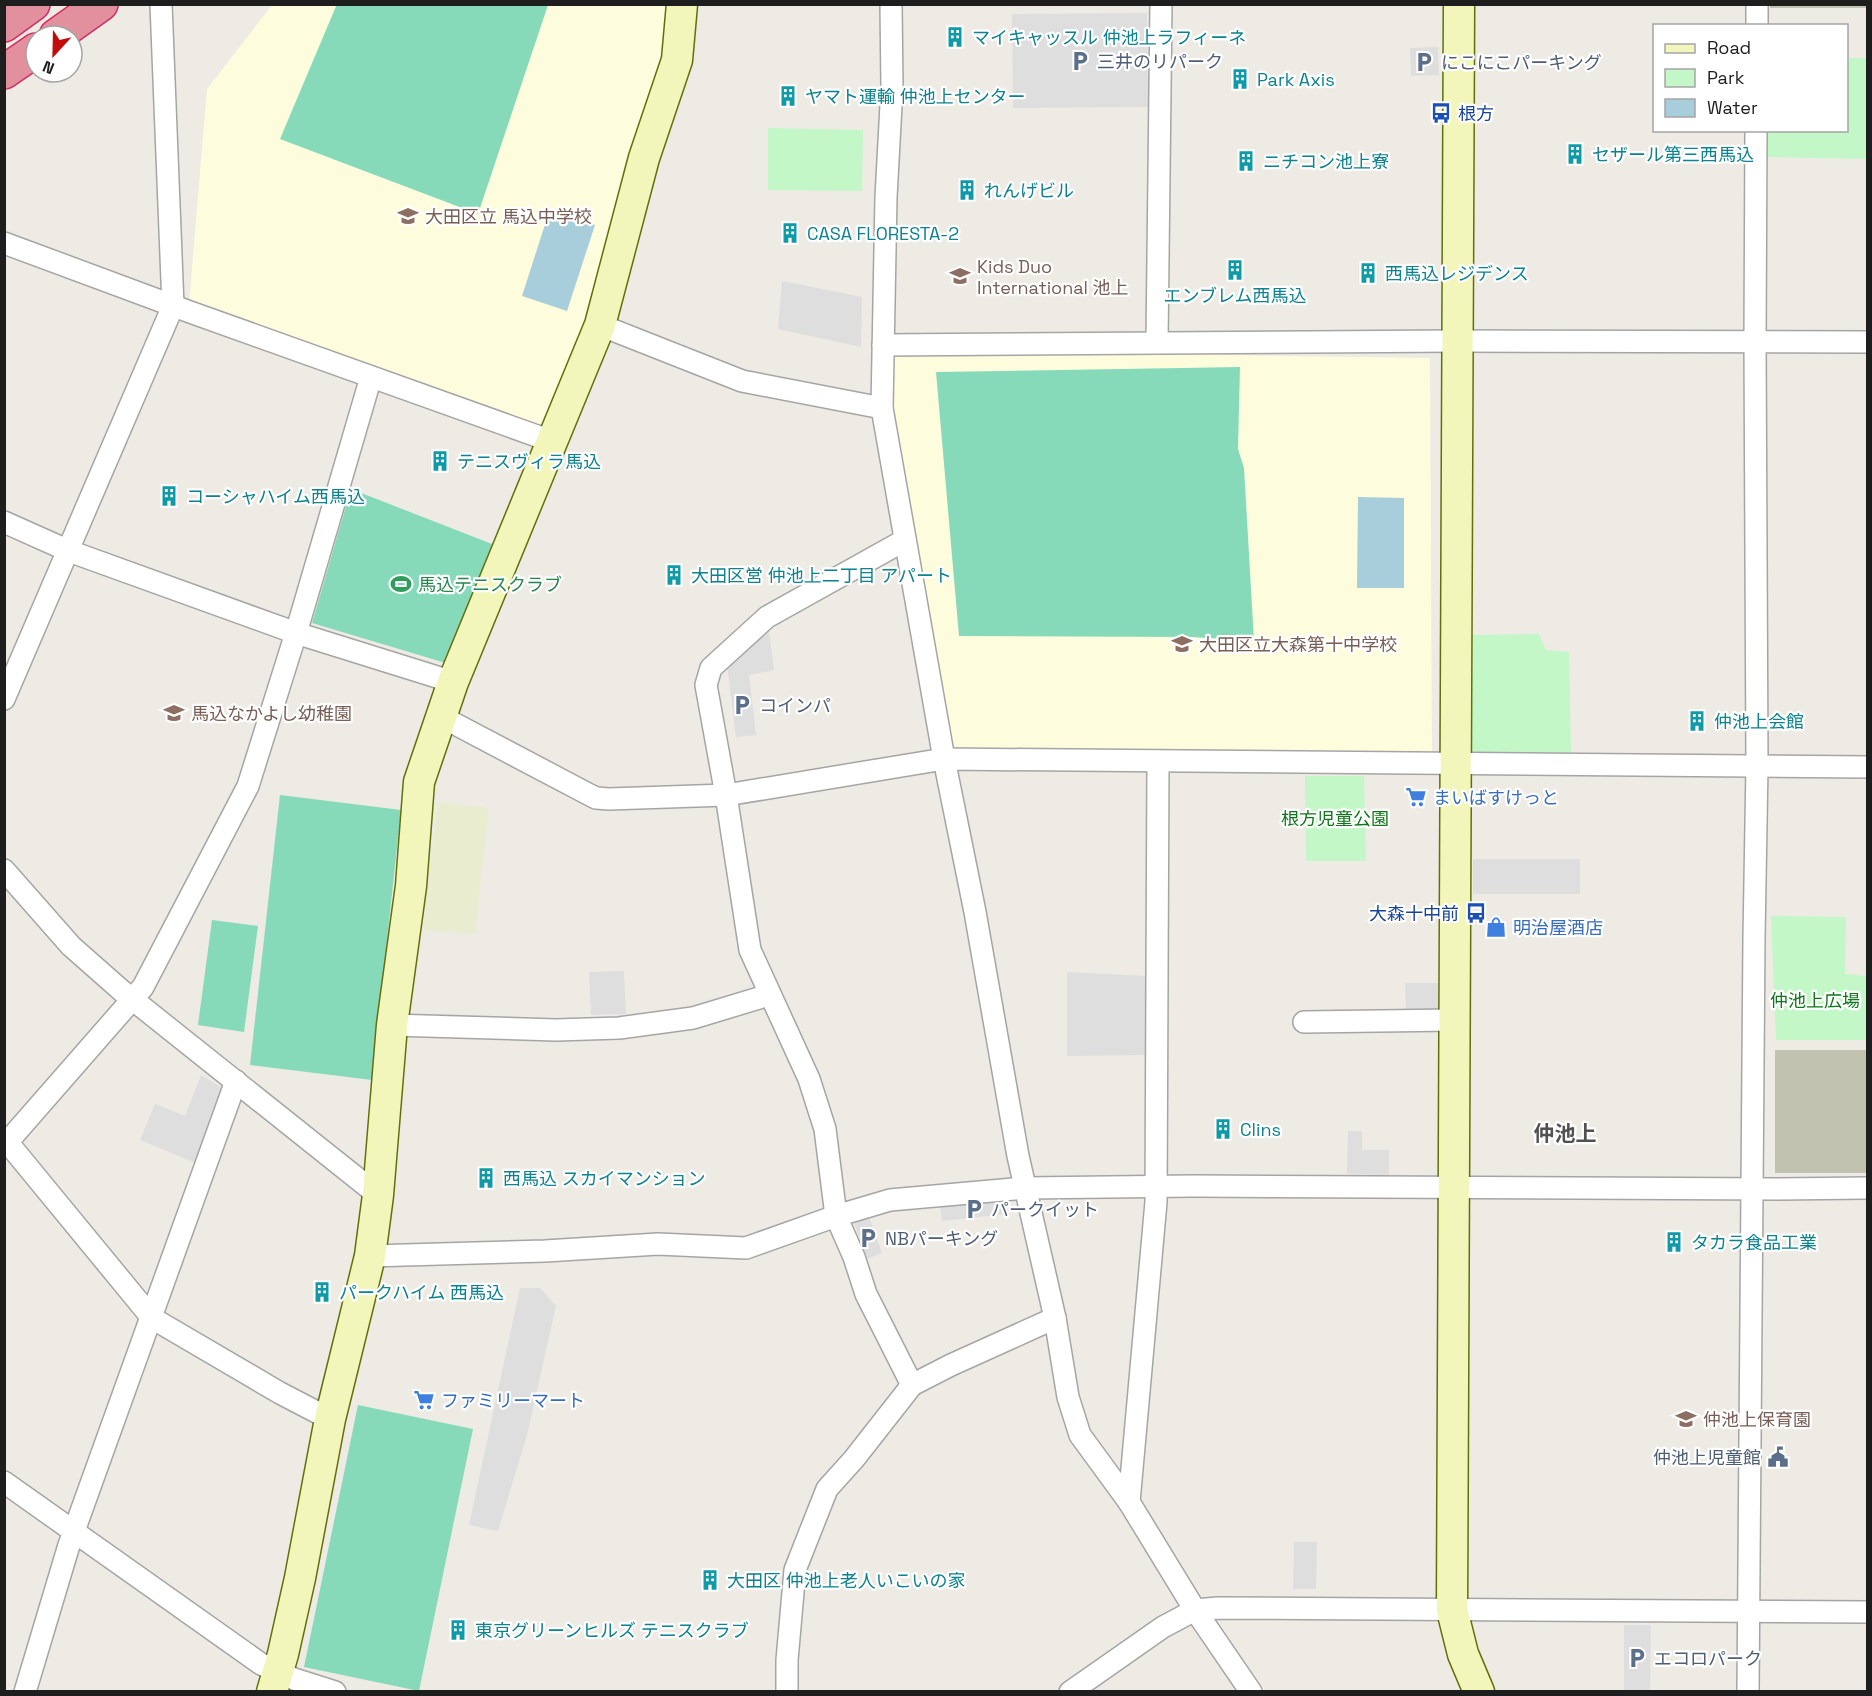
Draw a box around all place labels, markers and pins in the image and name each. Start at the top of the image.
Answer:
building icon: マイキャッスル 仲池上ラフィーネ [943,25,967,49]
place label: マイキャッスル 仲池上ラフィーネ [972,26,1246,49]
parking icon: 三井のリパーク [1068,49,1092,73]
place label: 三井のリパーク [1097,50,1223,73]
parking icon: にこにこパーキング [1412,50,1436,74]
place label: にこにこパーキング [1441,51,1602,74]
building icon: Park Axis [1228,67,1252,91]
place label: Park Axis [1257,68,1335,91]
building icon: ヤマト運輸 仲池上センター [776,84,800,108]
place label: ヤマト運輸 仲池上センター [805,85,1026,108]
bus stop icon: 根方 [1429,101,1453,125]
place label: 根方 [1458,102,1494,125]
building icon: セザール第三西馬込 [1563,142,1587,166]
place label: セザール第三西馬込 [1592,143,1754,166]
building icon: ニチコン池上寮 [1234,149,1258,173]
place label: ニチコン池上寮 [1263,150,1389,173]
building icon: れんげビル [955,178,979,202]
place label: れんげビル [984,179,1074,202]
school or university icon: 大田区立 馬込中学校 [396,204,420,228]
place label: 大田区立 馬込中学校 [425,205,592,228]
building icon: CASA FLORESTA-2 [778,221,802,245]
place label: CASA FLORESTA-2 [807,222,959,245]
place label: Kids Duo International 池上 [977,255,1129,299]
building icon: エンブレム西馬込 [1223,258,1247,282]
building icon: 西馬込レジデンス [1356,261,1380,285]
place label: 西馬込レジデンス [1385,262,1529,285]
school or university icon: Kids Duo International 池上 [948,264,972,288]
place label: エンブレム西馬込 [1163,284,1307,307]
building icon: テニスヴィラ馬込 [428,449,452,473]
place label: テニスヴィラ馬込 [457,450,601,473]
building icon: コーシャハイム西馬込 [157,484,181,508]
place label: コーシャハイム西馬込 [186,485,365,508]
building icon: 大田区営 仲池上二丁目 アパート [662,563,686,587]
place label: 大田区営 仲池上二丁目 アパート [691,564,952,587]
sports icon: 馬込テニスクラブ [389,572,413,596]
place label: 馬込テニスクラブ [418,573,562,596]
school or university icon: 大田区立大森第十中学校 [1170,632,1194,656]
place label: 大田区立大森第十中学校 [1199,633,1397,656]
parking icon: コインパ [730,693,754,717]
place label: コインパ [759,694,831,717]
school or university icon: 馬込なかよし幼稚園 [162,701,186,725]
place label: 馬込なかよし幼稚園 [191,702,352,725]
building icon: 仲池上会館 [1685,709,1709,733]
place label: 仲池上会館 [1714,710,1804,733]
supermarket icon: まいばすけっと [1404,785,1428,809]
place label: まいばすけっと [1433,786,1559,809]
bus stop icon: 大森十中前 [1464,901,1488,925]
place label: 大森十中前 [1369,902,1459,925]
shop icon: 明治屋酒店 [1484,915,1508,939]
place label: 明治屋酒店 [1513,916,1603,939]
building icon: Clins [1211,1117,1235,1141]
place label: Clins [1240,1118,1281,1141]
building icon: 西馬込 スカイマンション [474,1166,498,1190]
place label: 西馬込 スカイマンション [503,1167,706,1190]
parking icon: パークイット [962,1197,986,1221]
place label: パークイット [991,1198,1099,1221]
parking icon: NBパーキング [856,1226,880,1250]
place label: NBパーキング [885,1227,998,1250]
building icon: タカラ食品工業 [1662,1230,1686,1254]
place label: タカラ食品工業 [1691,1231,1817,1254]
building icon: パークハイム 西馬込 [310,1280,334,1304]
place label: パークハイム 西馬込 [339,1281,504,1304]
supermarket icon: ファミリーマート [412,1388,436,1412]
place label: ファミリーマート [441,1389,585,1412]
school or university icon: 仲池上保育園 [1674,1407,1698,1431]
place label: 仲池上保育園 [1703,1408,1811,1431]
public building icon: 仲池上児童館 [1766,1445,1790,1469]
place label: 仲池上児童館 [1653,1446,1761,1469]
building icon: 大田区 仲池上老人いこいの家 [698,1568,722,1592]
place label: 大田区 仲池上老人いこいの家 [727,1569,966,1592]
building icon: 東京グリーンヒルズ テニスクラブ [446,1618,470,1642]
place label: 東京グリーンヒルズ テニスクラブ [475,1619,749,1642]
parking icon: エコロパーク [1625,1646,1649,1670]
place label: エコロパーク [1654,1647,1762,1670]

